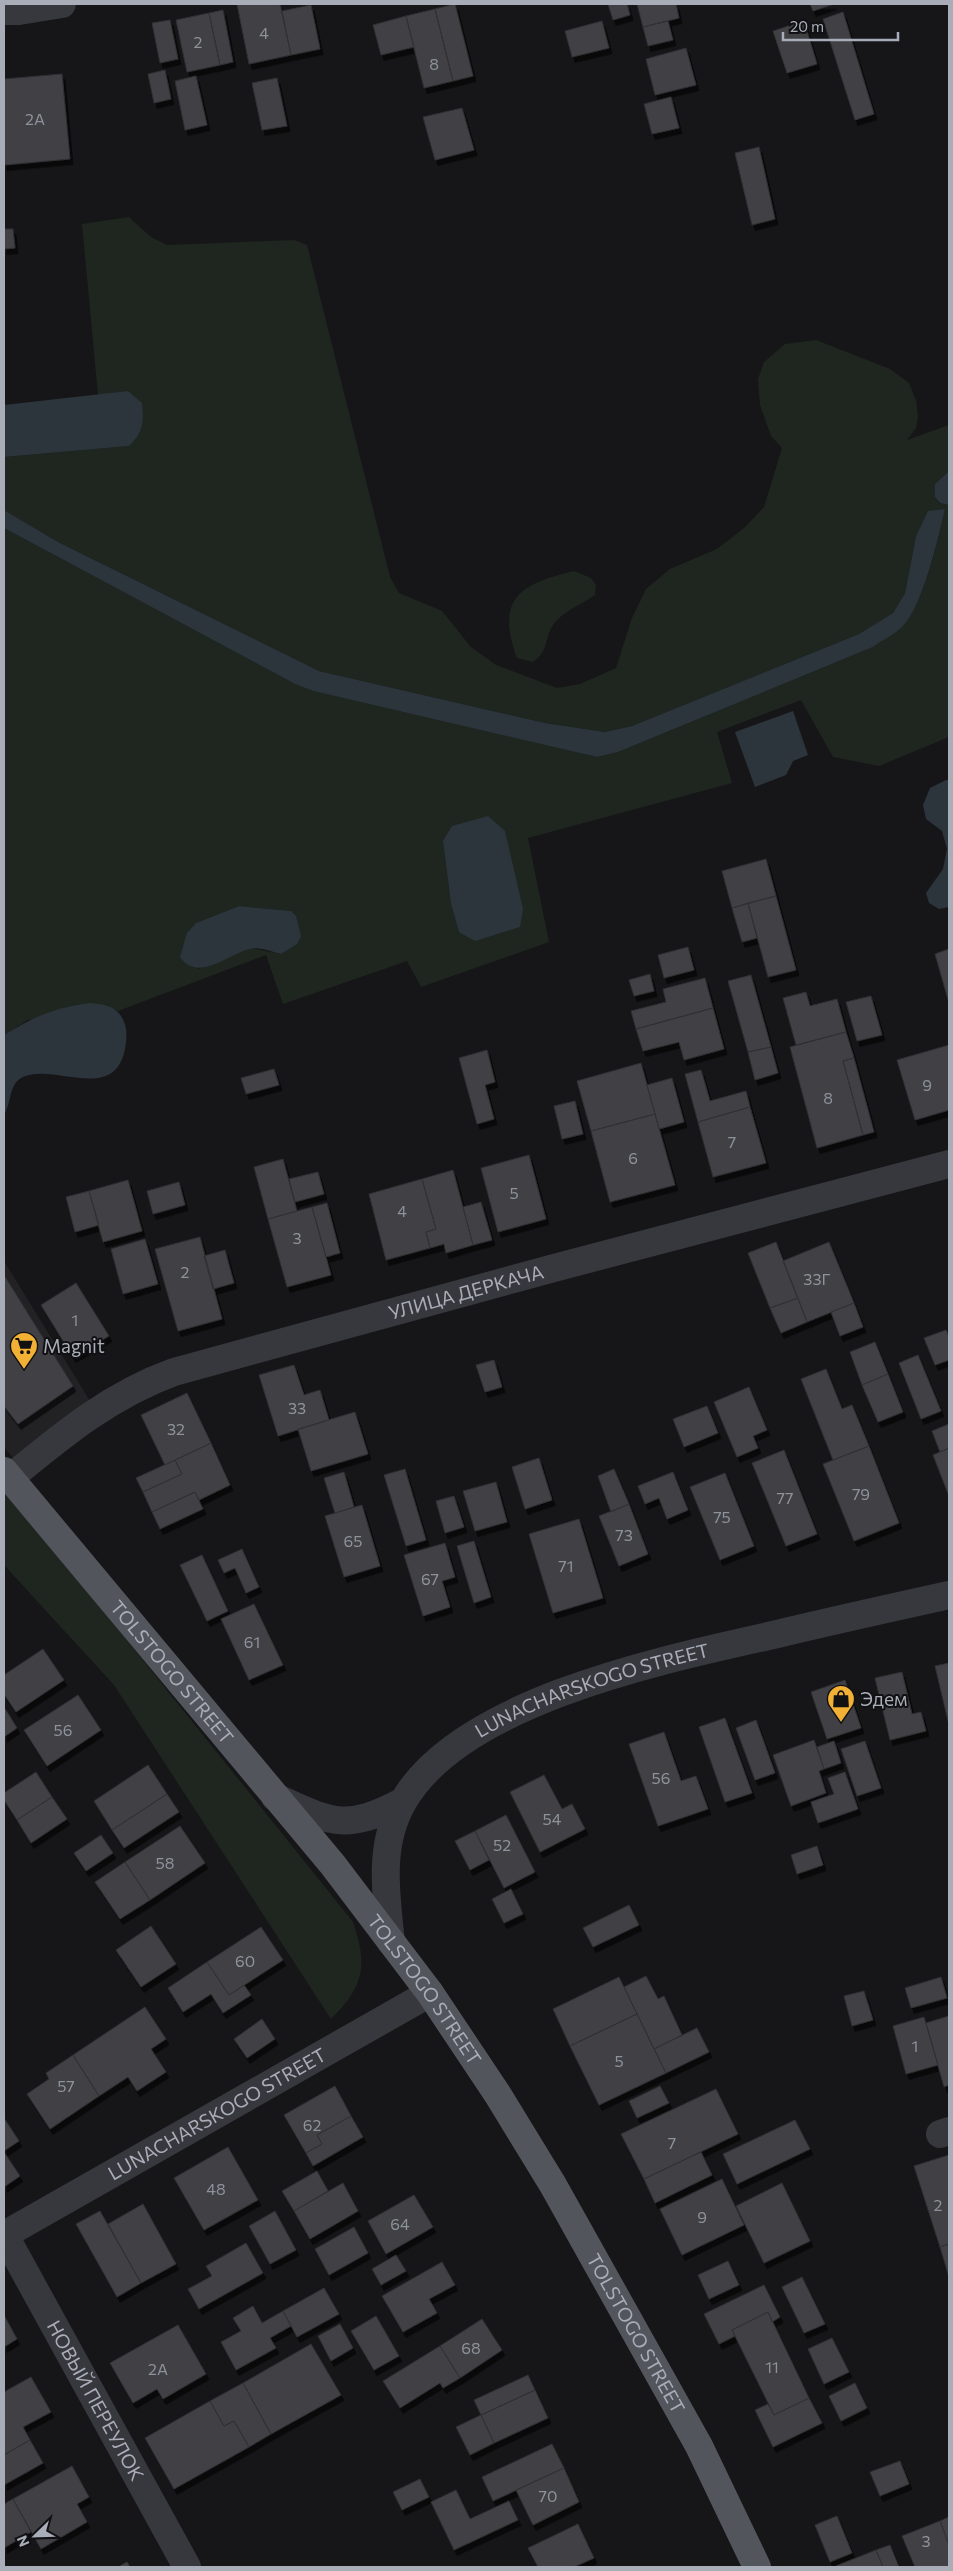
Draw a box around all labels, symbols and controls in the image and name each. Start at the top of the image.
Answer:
scale bar [783,10,898,42]
text: 20 m [790,17,824,35]
house number: 4 [259,23,269,42]
house number: 2 [194,32,203,51]
house number: 8 [429,54,439,73]
house number: 2А [25,109,45,128]
house number: 9 [922,1075,932,1094]
house number: 8 [823,1088,833,1107]
house number: 7 [728,1132,736,1151]
house number: 6 [628,1148,638,1167]
house number: 5 [509,1183,519,1202]
house number: 4 [397,1201,407,1220]
house number: 3 [292,1228,302,1247]
street label: УЛИЦА ДЕРКАЧА [386,1259,546,1324]
house number: 2 [181,1262,190,1281]
house number: 33Г [803,1269,831,1288]
house number: 1 [72,1310,78,1329]
supermarket icon: Magnit [9,1331,39,1370]
place label: Magnit [43,1334,105,1357]
house number: 33 [288,1398,306,1417]
house number: 32 [167,1419,185,1438]
house number: 79 [852,1484,870,1503]
house number: 77 [777,1488,793,1507]
house number: 75 [713,1507,731,1526]
house number: 73 [615,1525,633,1544]
house number: 65 [344,1531,362,1550]
house number: 71 [558,1556,574,1575]
house number: 67 [421,1569,439,1588]
street label: TOLSTOGO STREET [106,1595,239,1748]
house number: 61 [244,1632,260,1651]
street label: LUNACHARSKOGO STREET [470,1638,711,1742]
shop icon: Эдем [826,1684,856,1723]
place label: Эдем [860,1687,907,1710]
house number: 56 [54,1720,72,1739]
house number: 56 [652,1768,670,1787]
house number: 54 [543,1809,562,1828]
house number: 52 [493,1835,511,1854]
house number: 58 [156,1853,174,1872]
street label: TOLSTOGO STREET [363,1909,487,2069]
house number: 60 [235,1951,255,1970]
house number: 1 [912,2036,918,2055]
street label: LUNACHARSKOGO STREET [104,2043,330,2185]
house number: 5 [614,2051,624,2070]
house number: 57 [57,2076,75,2095]
house number: 62 [303,2115,321,2134]
house number: 7 [668,2133,676,2152]
house number: 48 [206,2179,226,2198]
house number: 2 [934,2195,943,2214]
house number: 9 [697,2207,707,2226]
house number: 64 [390,2214,410,2233]
street label: TOLSTOGO STREET [583,2249,690,2417]
street label: НОВЫЙ ПЕРЕУЛОК [43,2316,149,2485]
house number: 68 [461,2338,481,2357]
house number: 11 [765,2357,779,2376]
house number: 2А [148,2359,168,2378]
house number: 70 [539,2486,557,2505]
north arrow [10,2511,60,2561]
house number: 3 [921,2531,931,2550]
text: N [13,2533,32,2549]

